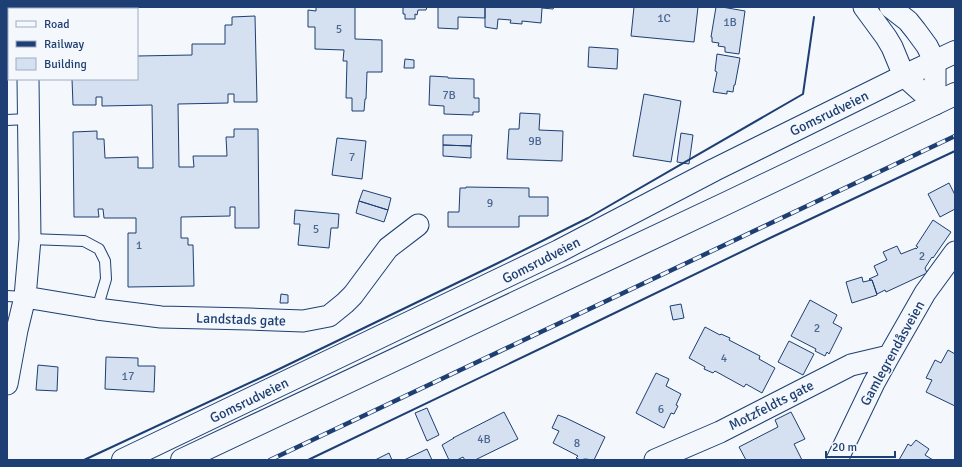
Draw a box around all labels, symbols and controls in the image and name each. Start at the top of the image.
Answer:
legend [8,8,138,80]
house number: 1C [657,11,671,26]
house number: 1B [723,15,737,30]
text: Road [44,17,70,32]
house number: 5 [336,22,342,37]
text: Railway [44,37,84,52]
text: Building [44,57,87,72]
street label: Gomsrudveien [787,87,871,140]
house number: 7B [442,88,456,103]
house number: 9B [528,134,542,149]
house number: 7 [349,150,355,165]
house number: 9 [487,196,493,211]
house number: 5 [313,222,319,237]
street label: Gomsrudveien [499,233,583,287]
house number: 1 [136,238,142,253]
house number: 2 [919,249,925,264]
street label: Gamlegrendåsveien [857,298,928,409]
street label: Landstads gate [196,309,286,330]
house number: 2 [814,321,820,336]
house number: 4 [721,351,728,366]
house number: 17 [122,369,134,384]
street label: Gomsrudveien [207,374,291,427]
street label: Motzfeldts gate [726,377,817,434]
house number: 6 [658,402,664,417]
house number: 4B [477,432,491,447]
scale bar [826,433,895,459]
house number: 8 [574,436,580,451]
text: 20 m [832,440,857,455]

